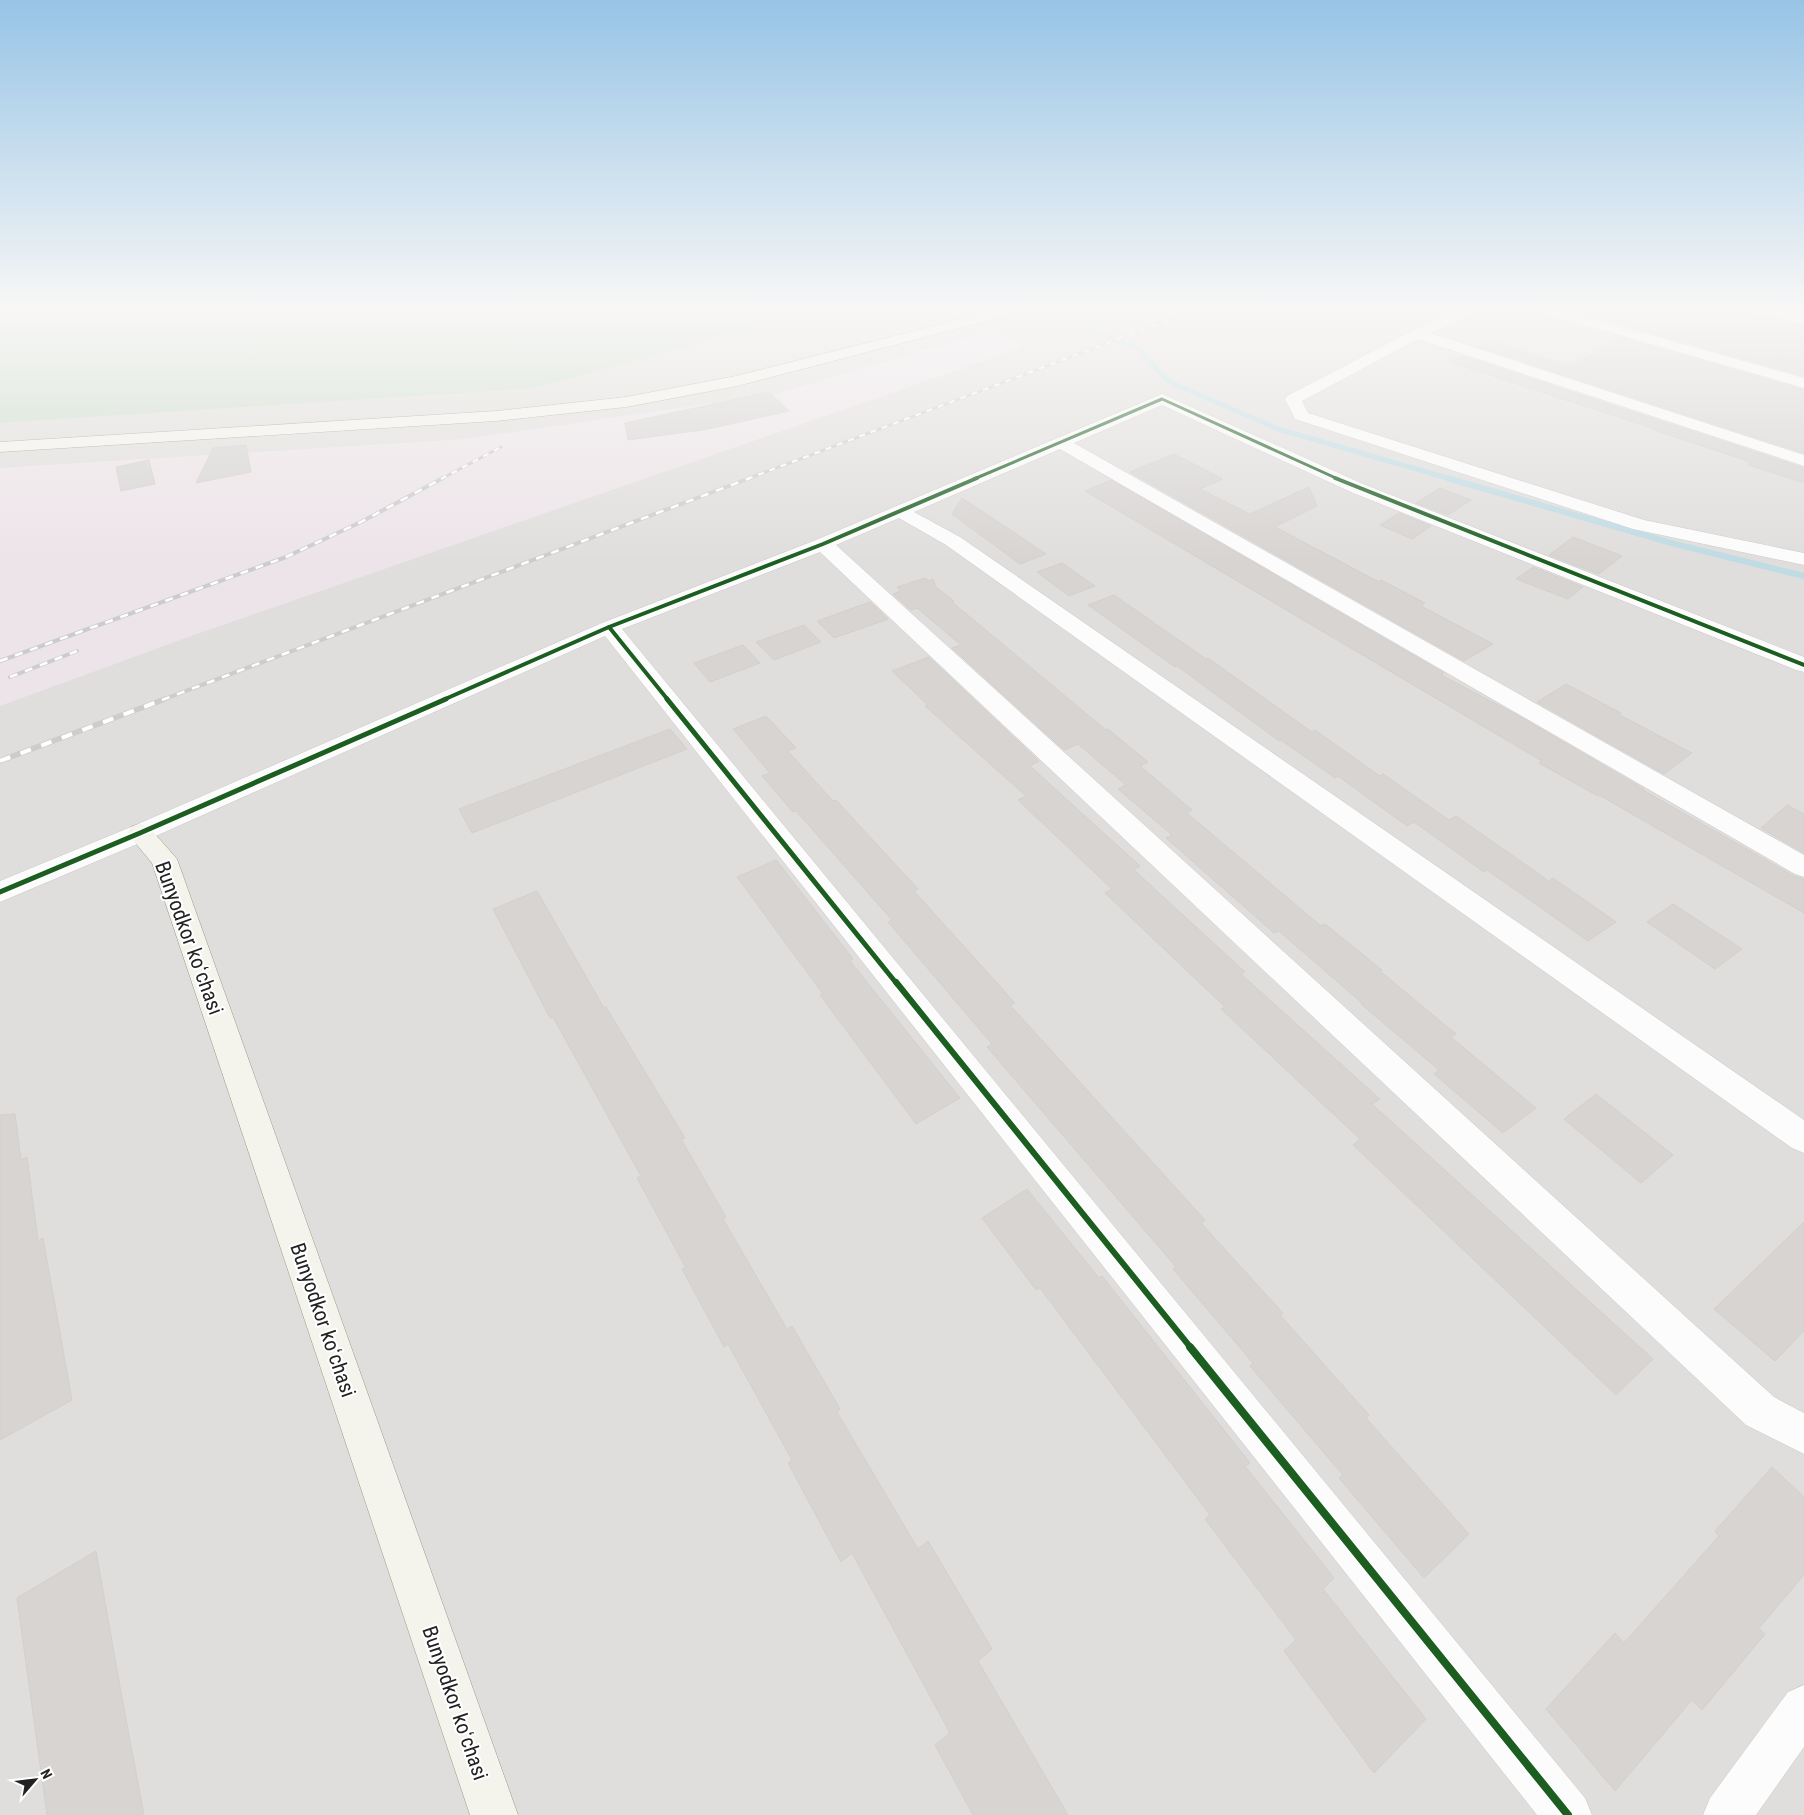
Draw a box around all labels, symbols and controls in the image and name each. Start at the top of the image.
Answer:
street label: Bunyodkor koʻchasi [150,858,228,1018]
street label: Bunyodkor koʻchasi [285,1240,361,1400]
street label: Bunyodkor koʻchasi [417,1623,493,1783]
north arrow [10,1755,60,1805]
text: N [37,1766,56,1781]

